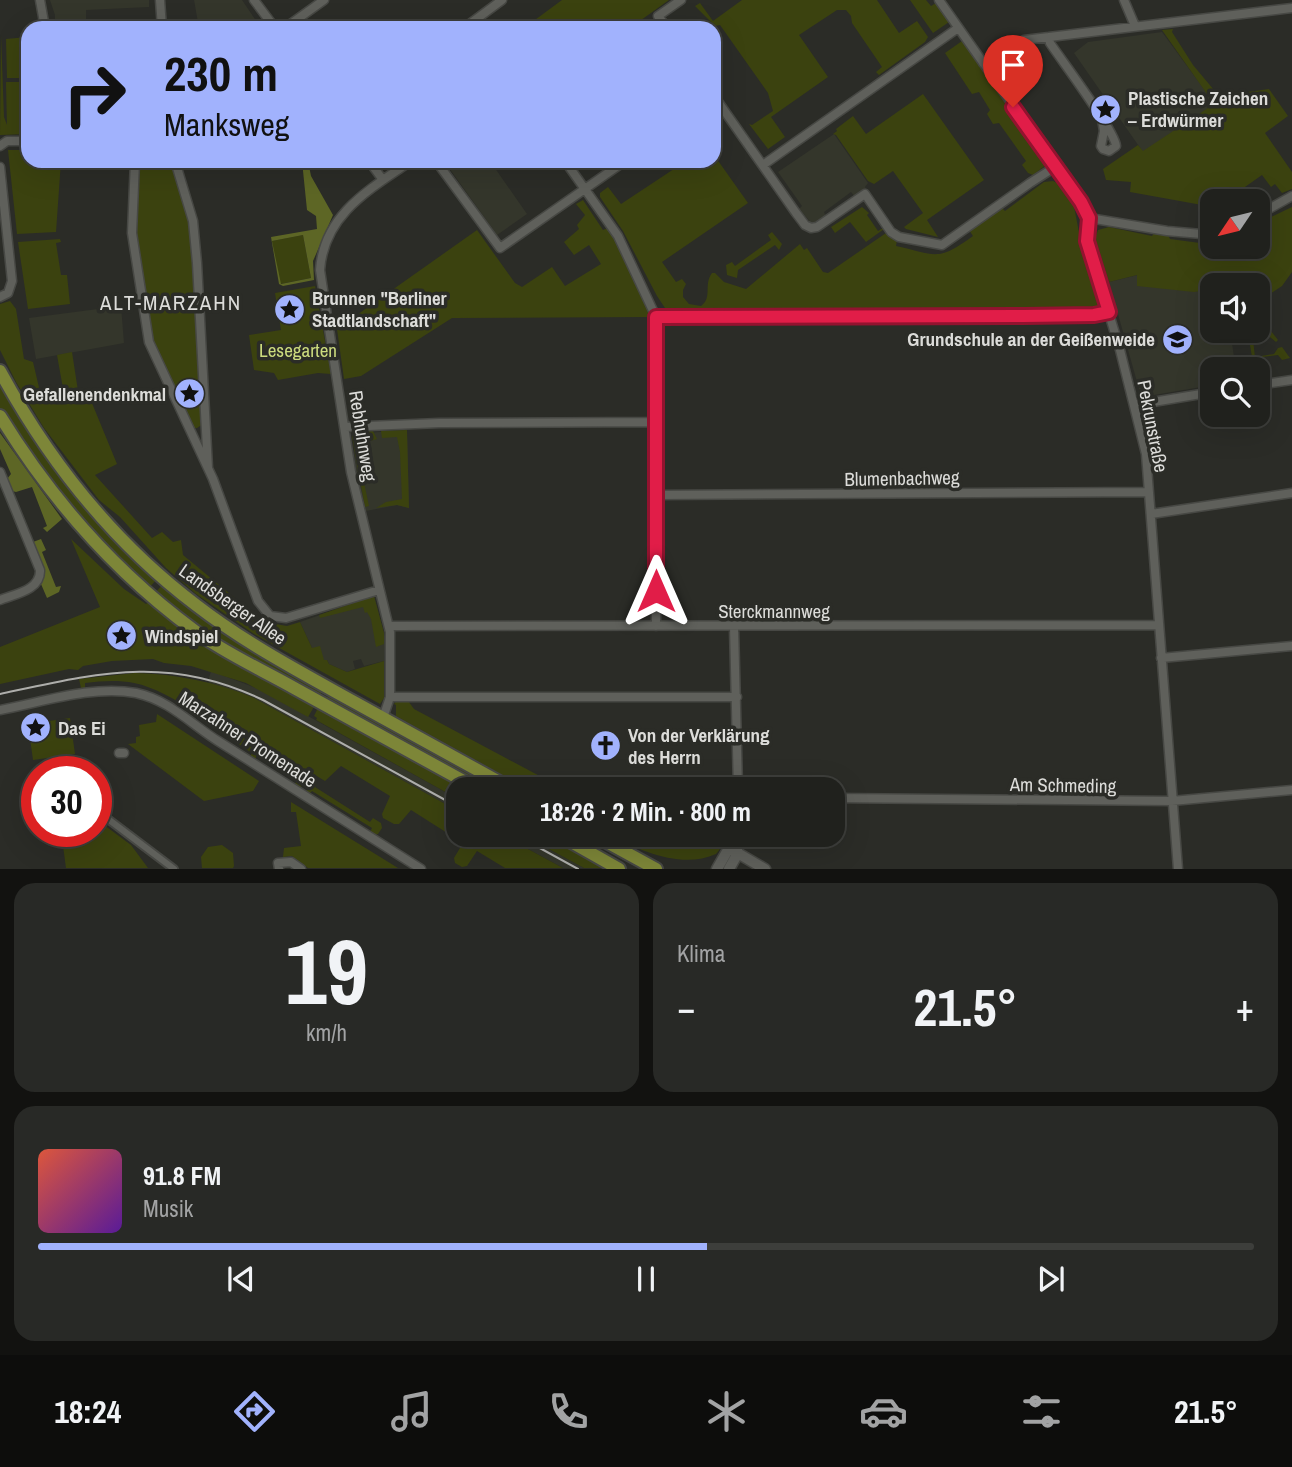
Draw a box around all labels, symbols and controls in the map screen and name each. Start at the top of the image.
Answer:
pin [983,35,1043,107]
text: 230 m [164,40,278,106]
icon: arrive [994,46,1032,84]
icon: right [49,49,140,140]
place label: Plastische Zeichen – Erdwürmer [1128,85,1268,133]
place icon: Plastische Zeichen – Erdwürmer [1088,92,1122,126]
text: Manksweg [164,103,289,146]
north arrow [1200,189,1270,259]
map controls [1200,189,1270,427]
button: sound [1200,273,1270,343]
place label: Brunnen "Berliner Stadtlandschaft" [312,285,447,333]
district label: ALT-MARZAHN [99,288,242,317]
place icon: Brunnen "Berliner Stadtlandschaft" [272,292,306,326]
school or university icon: Grundschule an der Geißenweide [1161,322,1195,356]
place label: Grundschule an der Geißenweide [907,326,1155,352]
park label: Lesegarten [259,337,337,363]
button: search [1200,357,1270,427]
place icon: Gefallenendenkmal [172,377,206,411]
street label: Pekrunstraße [1131,378,1175,474]
place label: Gefallenendenkmal [23,381,166,407]
street label: Rebhuhnweg [343,389,383,484]
street label: Blumenbachweg [844,464,960,492]
position arrow [619,554,693,628]
street label: Landsberger Allee [174,557,292,651]
street label: Sterckmannweg [718,598,830,624]
place icon: Windspiel [105,619,139,653]
place label: Windspiel [145,623,218,649]
street label: Marzahner Promenade [174,685,322,793]
place icon: Das Ei [18,711,52,745]
place label: Das Ei [58,715,106,741]
place label: Von der Verklärung des Herrn [628,722,770,770]
church icon: Von der Verklärung des Herrn [588,729,622,763]
speed limit sign: 30 [21,756,112,847]
street label: Am Schmeding [1009,771,1117,799]
text: 18:26 · 2 Min. · 800 m [540,794,751,829]
text: 19 [285,910,368,1032]
text: Klima [677,938,725,969]
text: 21.5° [914,972,1017,1042]
text: − [677,982,695,1033]
text: + [1236,982,1254,1033]
text: km/h [306,1017,347,1048]
text: 91.8 FM [143,1158,221,1193]
text: Musik [143,1193,193,1224]
icon: previous [222,1260,260,1298]
icon: pause [627,1260,665,1298]
icon: next [1032,1260,1070,1298]
icon: directions [230,1387,279,1436]
icon: music [387,1387,436,1436]
icon: phone [544,1387,593,1436]
icon: climate [702,1387,751,1436]
icon: car [859,1387,908,1436]
icon: filters [1017,1387,1066,1436]
text: 18:24 [54,1390,121,1433]
text: 21.5° [1174,1390,1238,1433]

